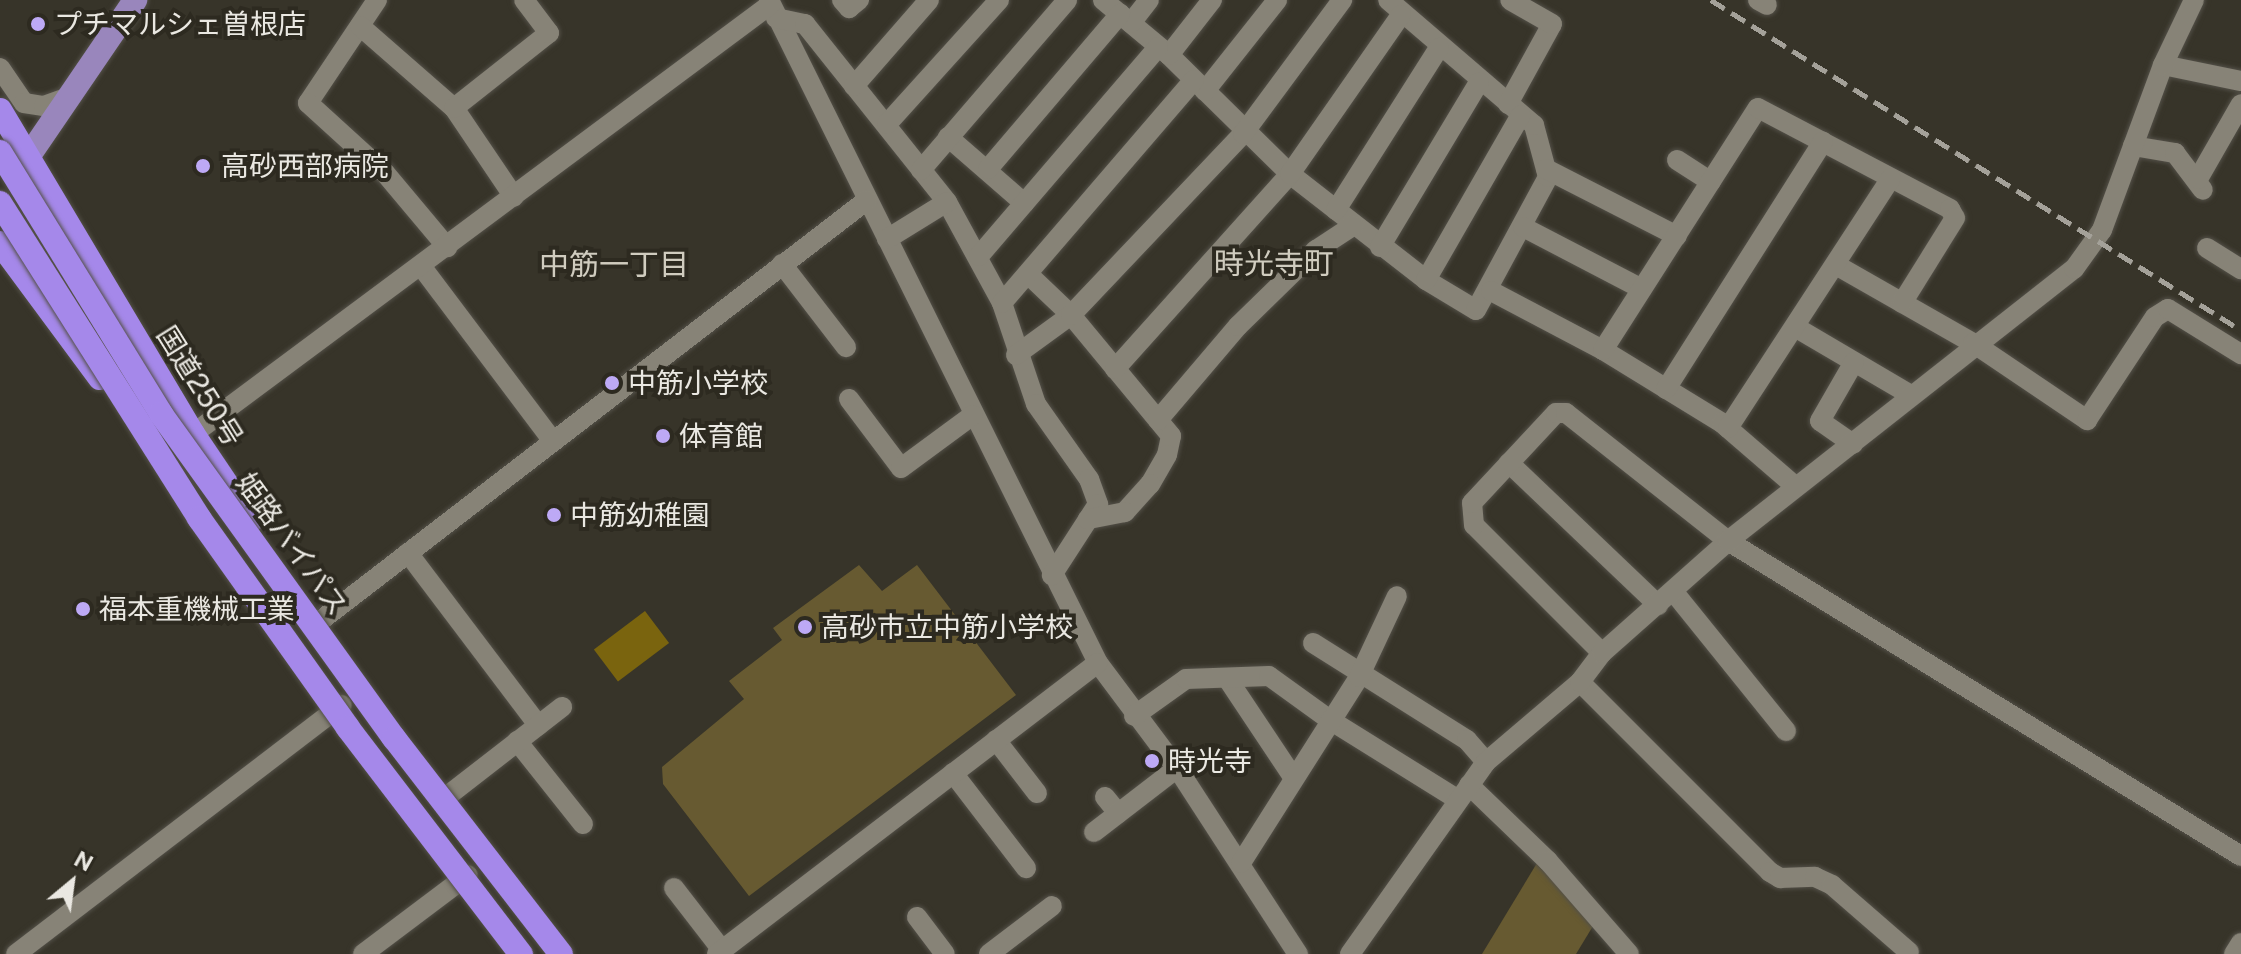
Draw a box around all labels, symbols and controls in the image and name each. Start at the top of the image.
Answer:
place label: プチマルシェ曽根店 [54,7,306,41]
marker: プチマルシェ曽根店 [29,15,47,33]
place label: 高砂西部病院 [221,149,389,183]
marker: 高砂西部病院 [192,155,214,177]
district label: 時光寺町 [1214,245,1334,281]
district label: 中筋一丁目 [539,246,689,282]
street label: 国道250号 [150,320,250,452]
place label: 中筋小学校 [628,366,768,400]
marker: 中筋小学校 [603,374,621,392]
place label: 体育館 [679,419,763,453]
marker: 体育館 [654,427,672,445]
street label: 姫路バイパス [229,466,355,622]
place label: 中筋幼稚園 [570,498,710,532]
marker: 中筋幼稚園 [545,506,563,524]
place label: 福本重機械工業 [99,592,295,626]
marker: 福本重機械工業 [74,600,92,618]
place label: 高砂市立中筋小学校 [821,610,1073,644]
marker: 高砂市立中筋小学校 [796,618,814,636]
place label: 時光寺 [1168,744,1252,778]
marker: 時光寺 [1143,752,1161,770]
north arrow [32,842,112,922]
text: N [70,845,97,877]

